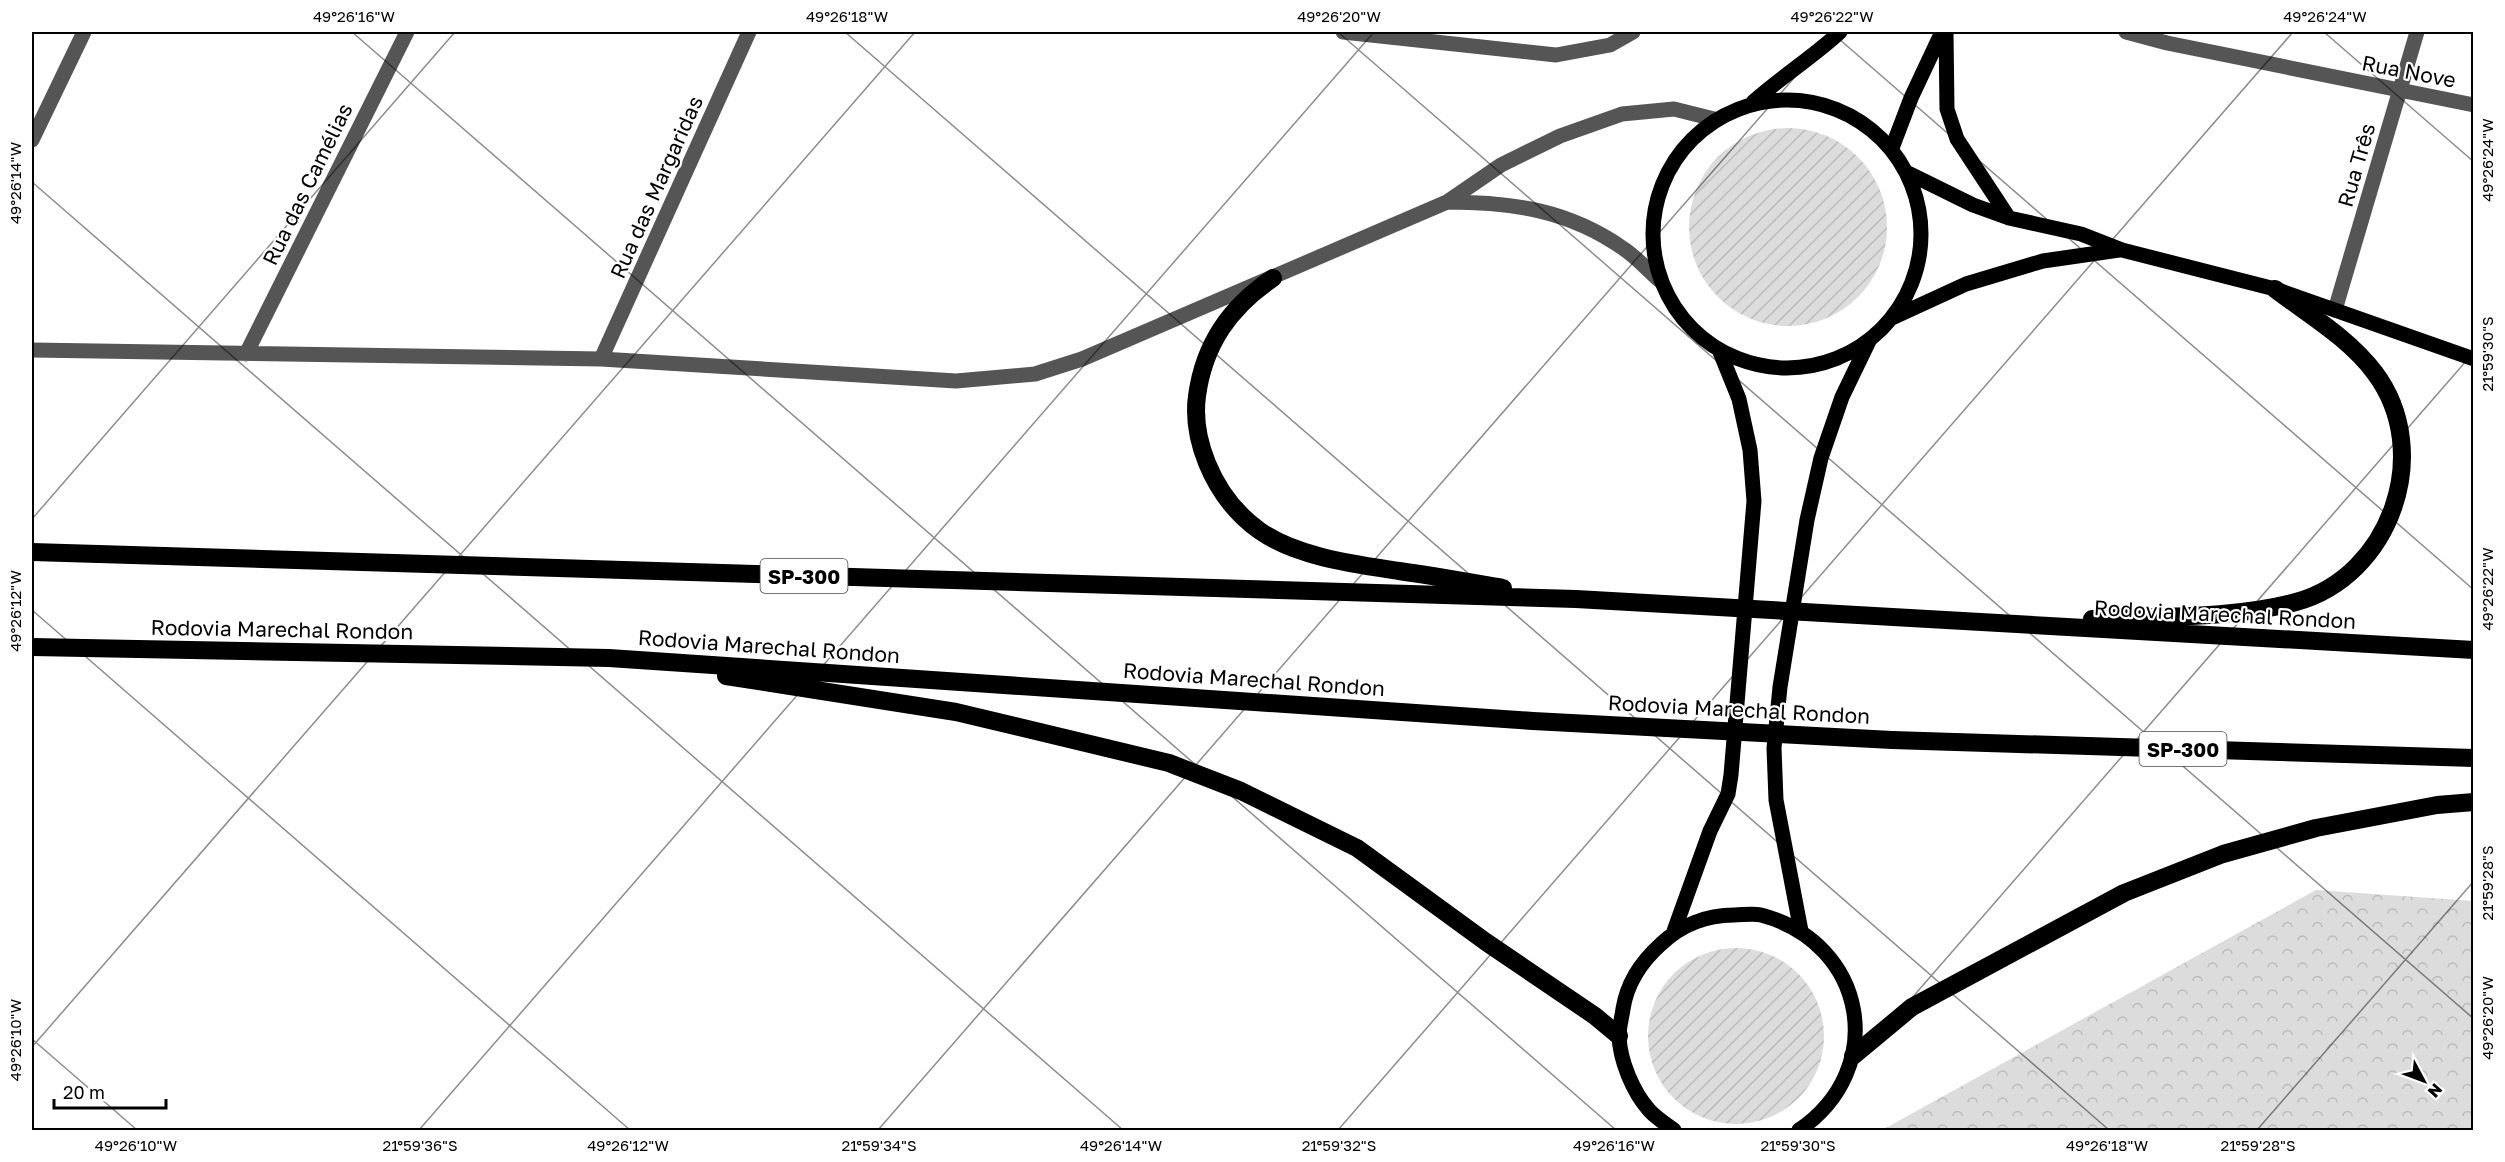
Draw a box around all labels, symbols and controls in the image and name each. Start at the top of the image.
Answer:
text: 49°26'16"W [313,7,395,25]
text: 49°26'18"W [806,7,888,25]
text: 49°26'20"W [1297,7,1381,25]
text: 49°26'22"W [1790,7,1874,25]
text: 49°26'24"W [2283,7,2367,25]
street label: Rua Nove [2360,49,2458,93]
street label: Rua das Margaridas [604,92,708,282]
street label: Rua das Camélias [256,99,358,269]
text: 49°26'24"W [2478,118,2496,202]
street label: Rua Três [2332,120,2380,210]
text: 49°26'14"W [6,142,24,224]
text: 21°59'30"S [2478,316,2496,392]
text: 49°26'22"W [2478,547,2496,631]
road number: SP-300 [760,559,848,593]
text: 49°26'12"W [6,570,24,652]
street label: Rodovia Marechal Rondon [2093,594,2357,634]
street label: Rodovia Marechal Rondon [151,614,413,644]
street label: Rodovia Marechal Rondon [637,624,901,668]
street label: Rodovia Marechal Rondon [1122,657,1386,701]
street label: Rodovia Marechal Rondon [1607,689,1871,729]
road number: SP-300 [2140,732,2226,766]
text: 21°59'28"S [2478,845,2496,921]
text: 49°26'20"W [2478,976,2496,1060]
text: 49°26'10"W [6,999,24,1081]
north arrow [2394,1051,2454,1111]
scale bar [54,1072,166,1110]
text: N [2424,1080,2447,1102]
text: 20 m [63,1081,105,1103]
text: 49°26'10"W [95,1136,177,1154]
text: 21°59'36"S [382,1136,458,1154]
text: 49°26'12"W [587,1136,669,1154]
text: 21°59'34"S [841,1136,917,1154]
text: 49°26'14"W [1080,1136,1162,1154]
text: 21°59'32"S [1302,1136,1376,1154]
text: 49°26'16"W [1573,1136,1655,1154]
text: 21°59'30"S [1760,1136,1836,1154]
text: 49°26'18"W [2066,1136,2148,1154]
text: 21°59'28"S [2220,1136,2296,1154]

